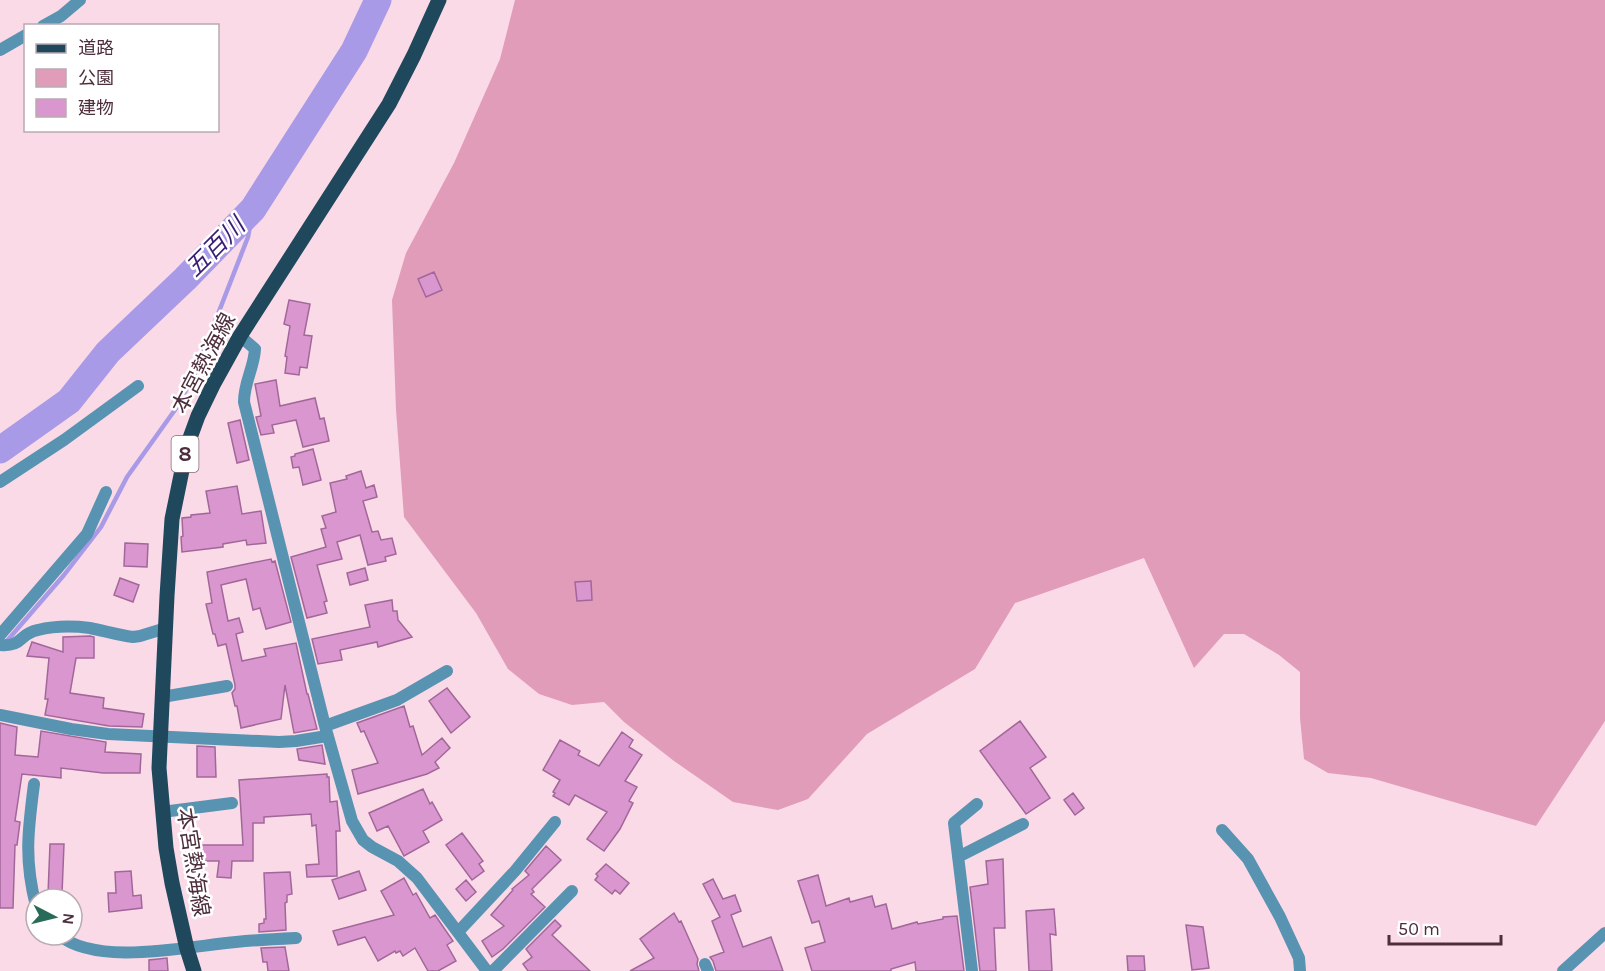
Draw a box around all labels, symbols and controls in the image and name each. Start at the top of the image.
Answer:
legend [24,24,219,132]
text: 道路 [78,37,114,59]
text: 公園 [78,67,114,89]
text: 建物 [78,97,114,119]
water label: 五百川 [180,210,252,282]
street label: 本宮熱海線 [167,309,241,418]
road number: 8 [172,436,198,472]
street label: 本宮熱海線 [172,806,214,919]
north arrow [24,887,84,947]
scale bar [1389,908,1502,946]
text: N [58,912,79,926]
text: 50 m [1398,918,1440,940]

